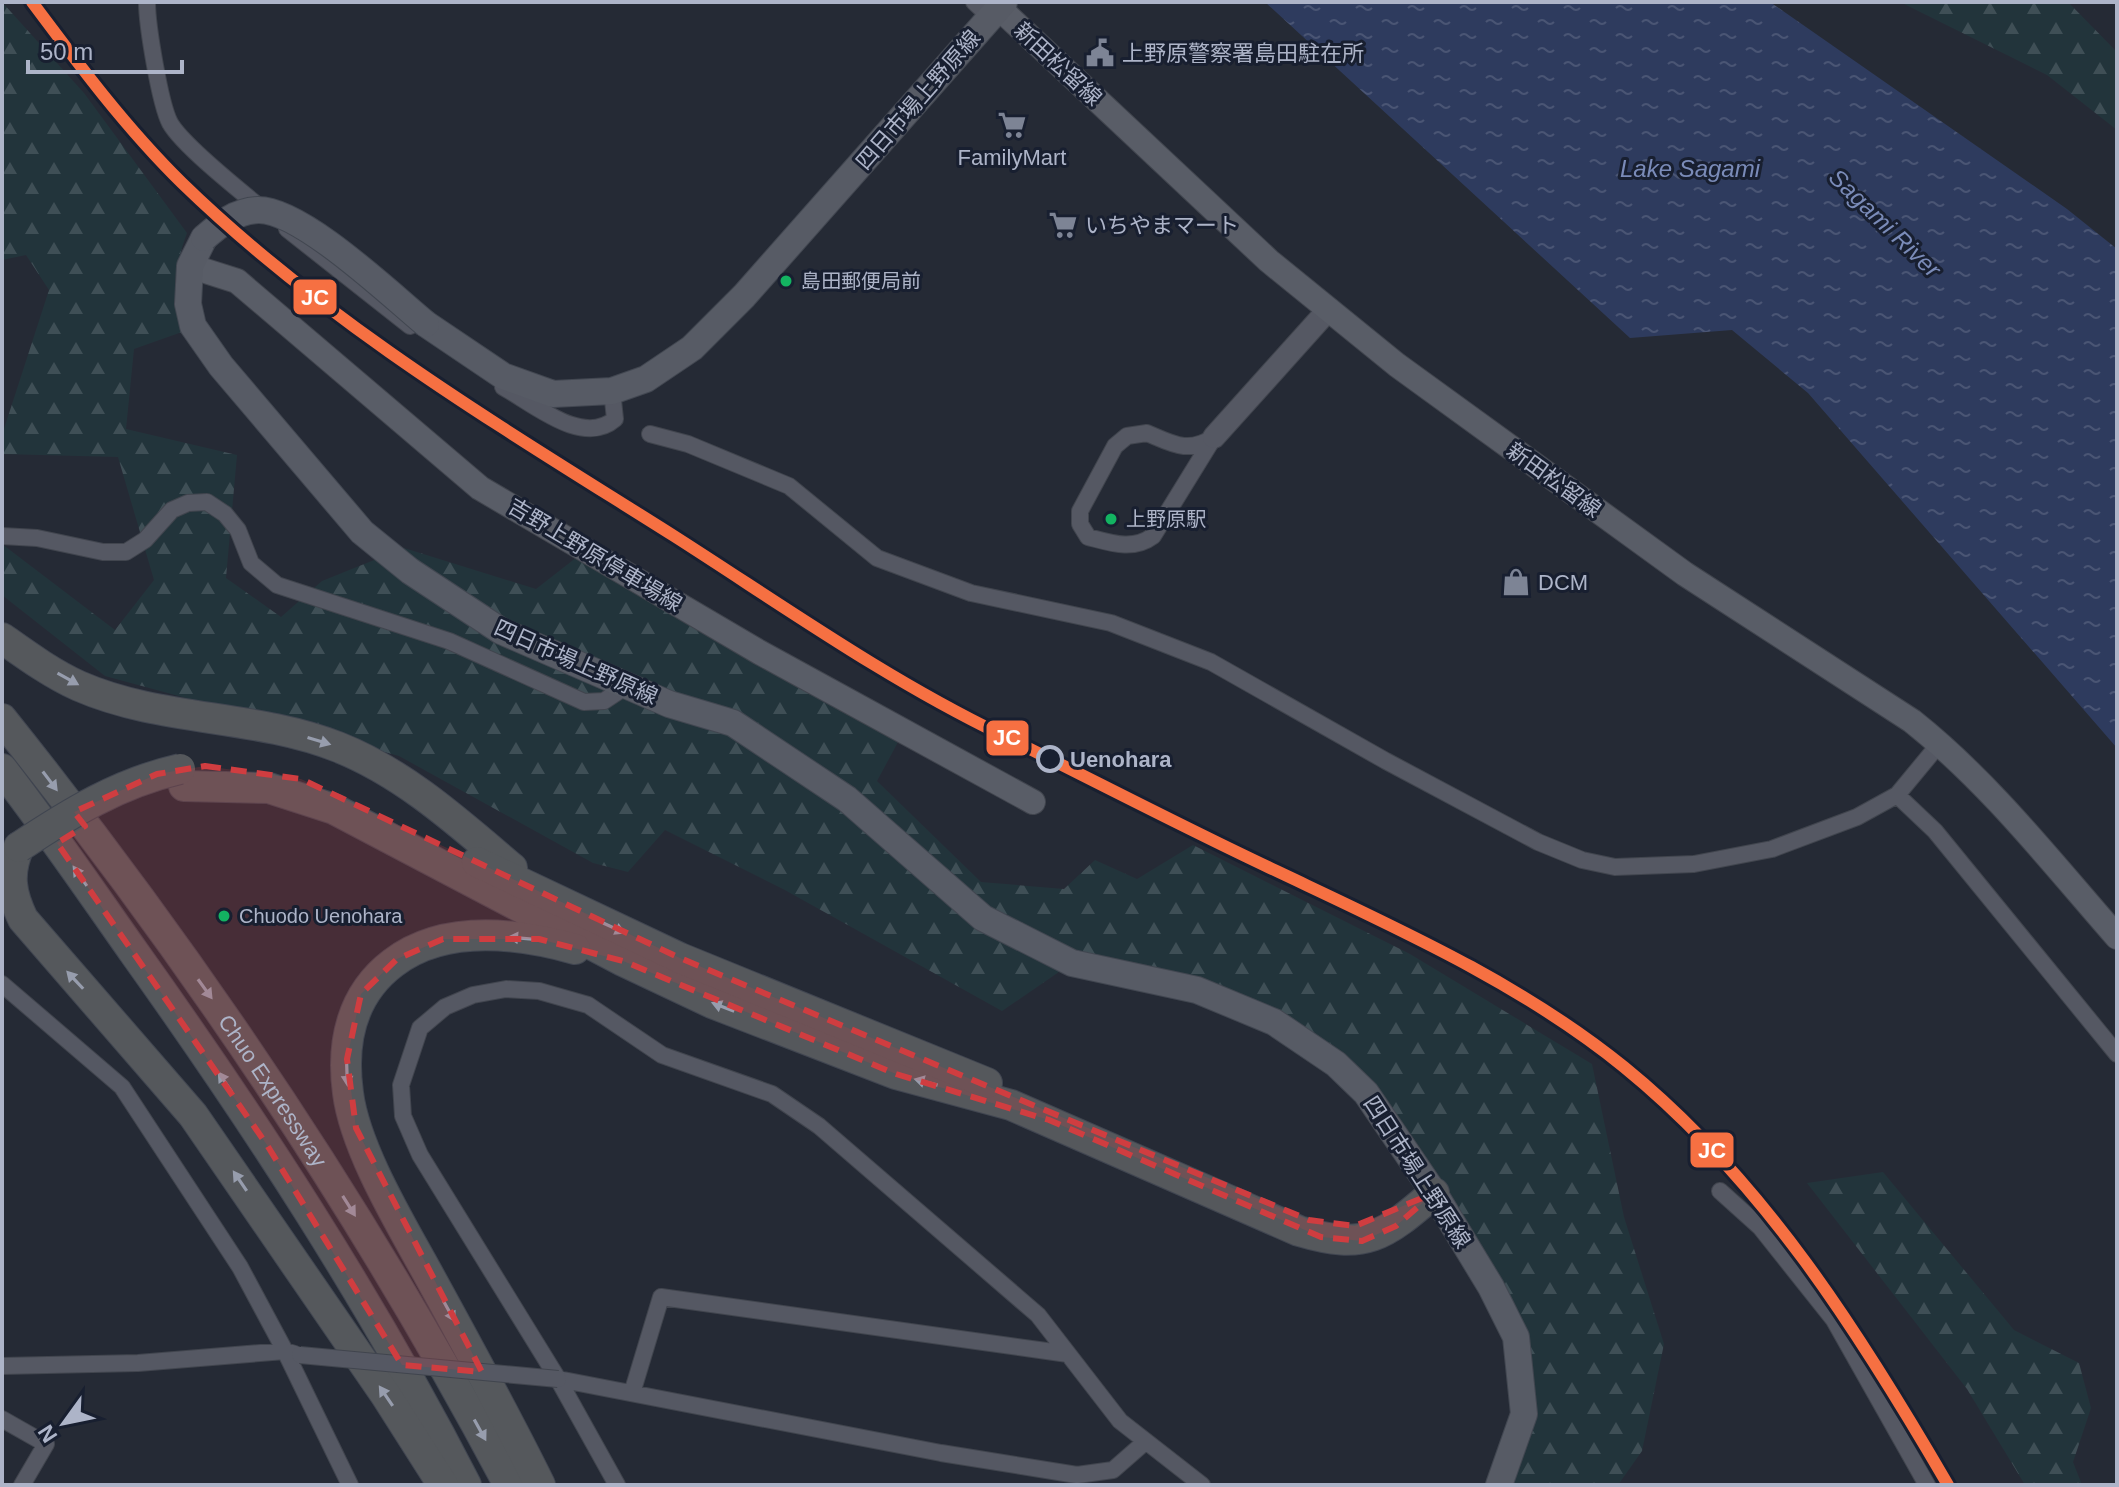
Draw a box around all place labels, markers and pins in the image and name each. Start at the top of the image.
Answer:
public building icon: 上野原警察署島田駐在所 [1085,38,1115,68]
place label: 上野原警察署島田駐在所 [1122,41,1364,66]
supermarket icon: FamilyMart [997,110,1027,140]
place label: FamilyMart [958,145,1066,170]
supermarket icon: いちやまマート [1048,210,1078,240]
place label: いちやまマート [1085,213,1239,238]
place label: 島田郵便局前 [801,270,921,292]
marker: 島田郵便局前 [778,273,794,289]
place label: 上野原駅 [1126,508,1206,530]
marker: 上野原駅 [1103,511,1119,527]
shop icon: DCM [1501,567,1531,597]
place label: DCM [1538,570,1588,595]
marker: Uenohara [1037,746,1063,772]
place label: Uenohara [1070,747,1172,772]
place label: Chuodo Uenohara [239,905,403,927]
marker: Chuodo Uenohara [216,908,232,924]

